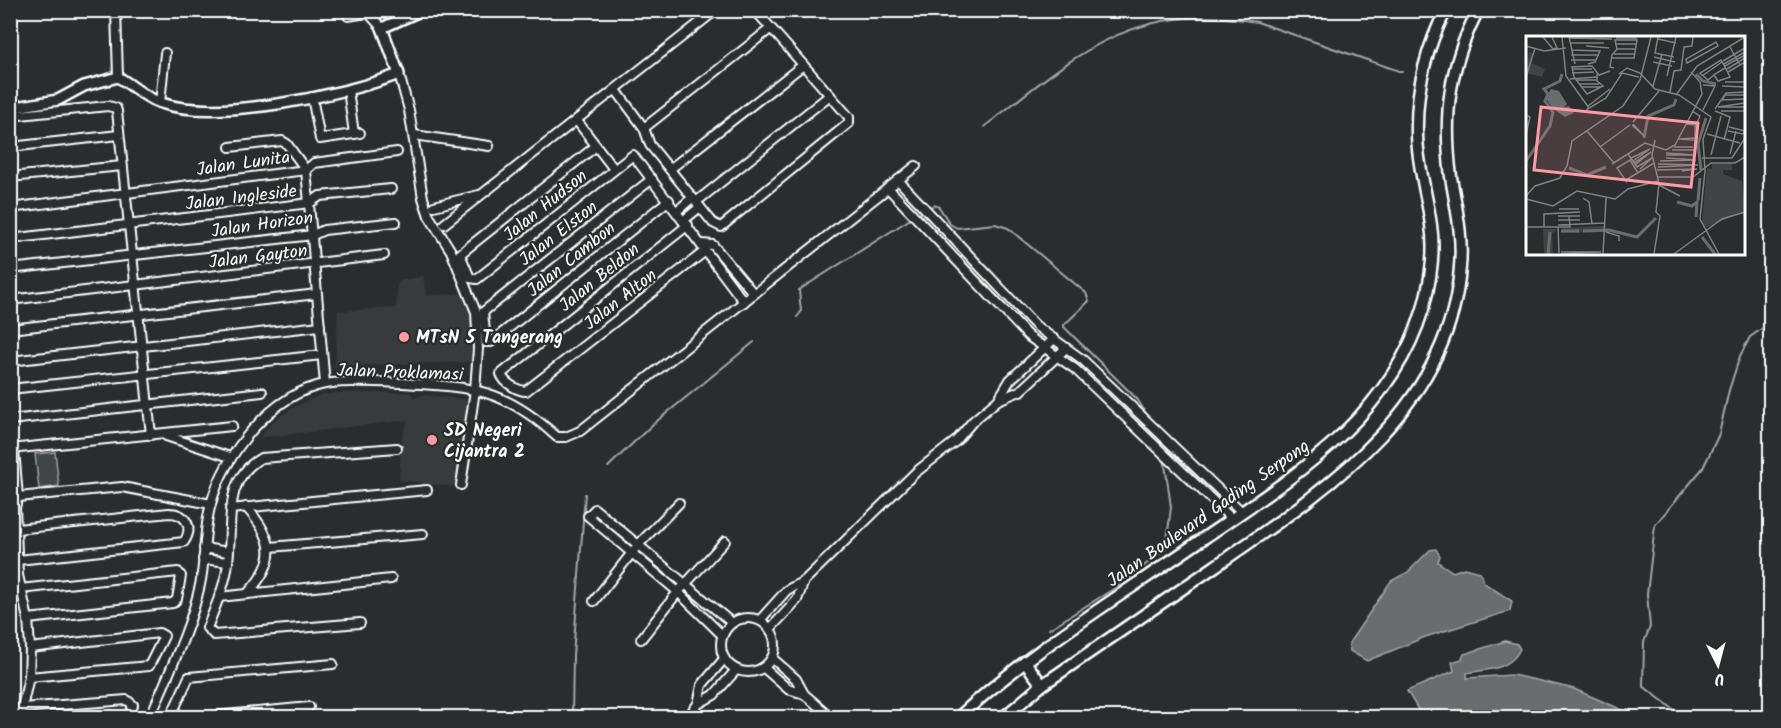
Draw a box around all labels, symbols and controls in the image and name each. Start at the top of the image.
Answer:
inset map [1526,36,1745,255]
street label: Jalan Lunita [194,144,292,185]
street label: Jalan Hudson [497,163,595,249]
street label: Jalan Ingleside [184,177,298,220]
street label: Jalan Elston [513,194,605,275]
street label: Jalan Horizon [209,204,315,247]
street label: Jalan Cambon [521,215,623,305]
street label: Jalan Beldon [553,236,647,320]
street label: Jalan Gayton [207,237,309,278]
street label: Jalan Alton [578,262,664,338]
place label: MTsN 5 Tangerang [416,324,563,353]
marker: MTsN 5 Tangerang [397,330,411,344]
street label: Jalan Proklamasi [336,357,464,390]
place label: SD Negeri Cijantra 2 [444,417,525,467]
marker: SD Negeri Cijantra 2 [425,433,439,447]
street label: Jalan Boulevard Gading Serpong [1101,433,1316,596]
north arrow [1688,635,1748,695]
text: U [1713,665,1725,691]

